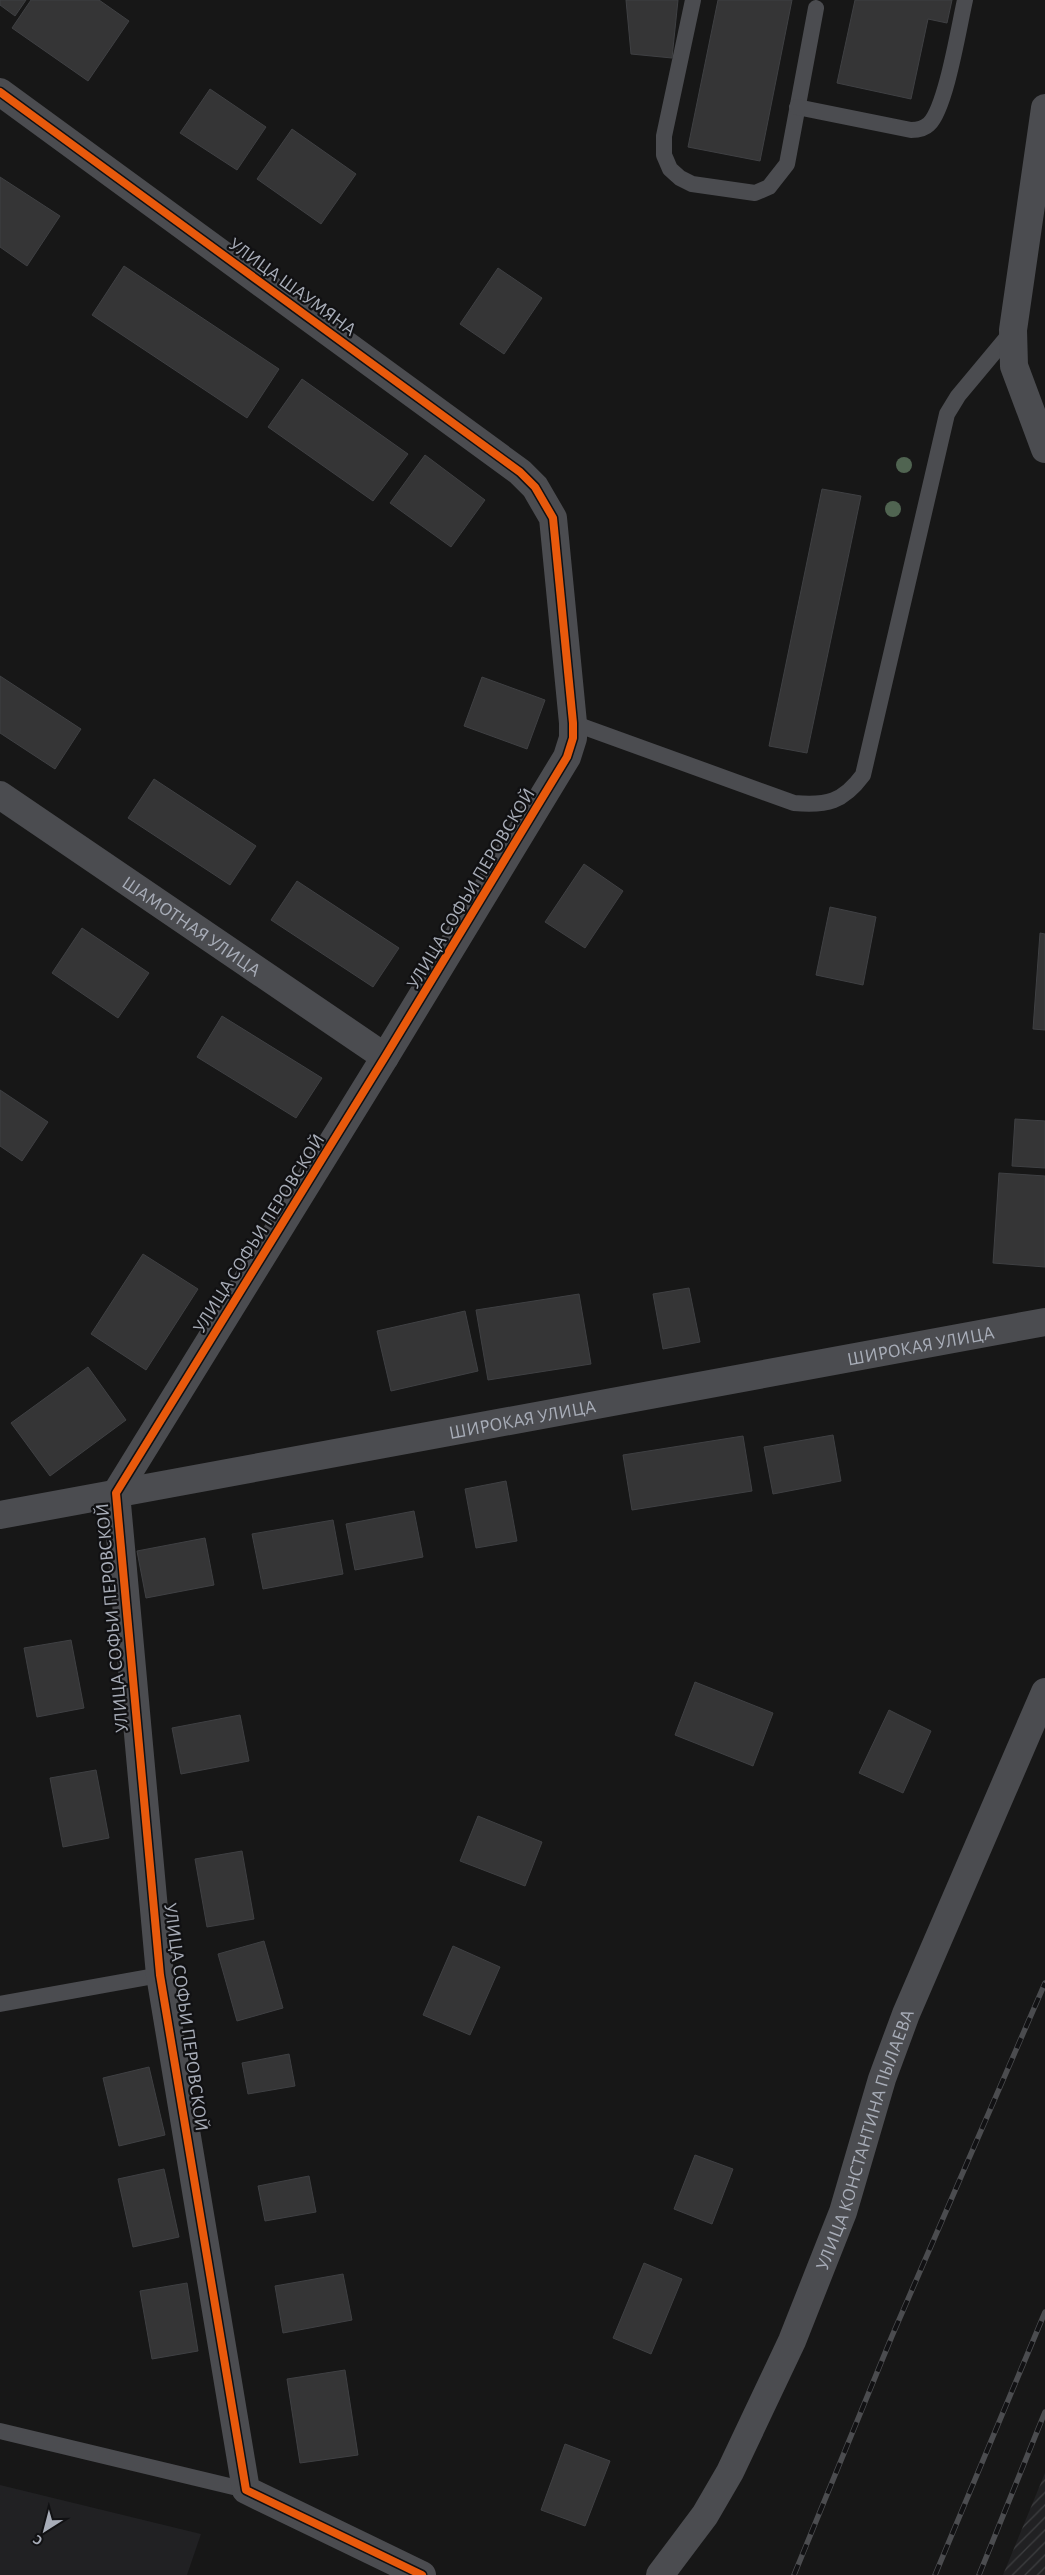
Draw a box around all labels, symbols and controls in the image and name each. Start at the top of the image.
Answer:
street label: УЛИЦА ШАУМЯНА [225,235,359,340]
street label: УЛИЦА СОФЬИ ПЕРОВСКОЙ [403,784,539,993]
street label: ШАМОТНАЯ УЛИЦА [118,873,264,981]
street label: УЛИЦА СОФЬИ ПЕРОВСКОЙ [189,1130,328,1337]
street label: ШИРОКАЯ УЛИЦА [846,1324,996,1369]
street label: ШИРОКАЯ УЛИЦА [447,1397,598,1443]
street label: УЛИЦА СОФЬИ ПЕРОВСКОЙ [92,1502,132,1734]
street label: УЛИЦА СОФЬИ ПЕРОВСКОЙ [160,1902,212,2133]
street label: УЛИЦА КОНСТАНТИНА ПЫЛАЕВА [813,2007,918,2273]
north arrow [20,2505,70,2555]
text: С [30,2532,45,2548]

